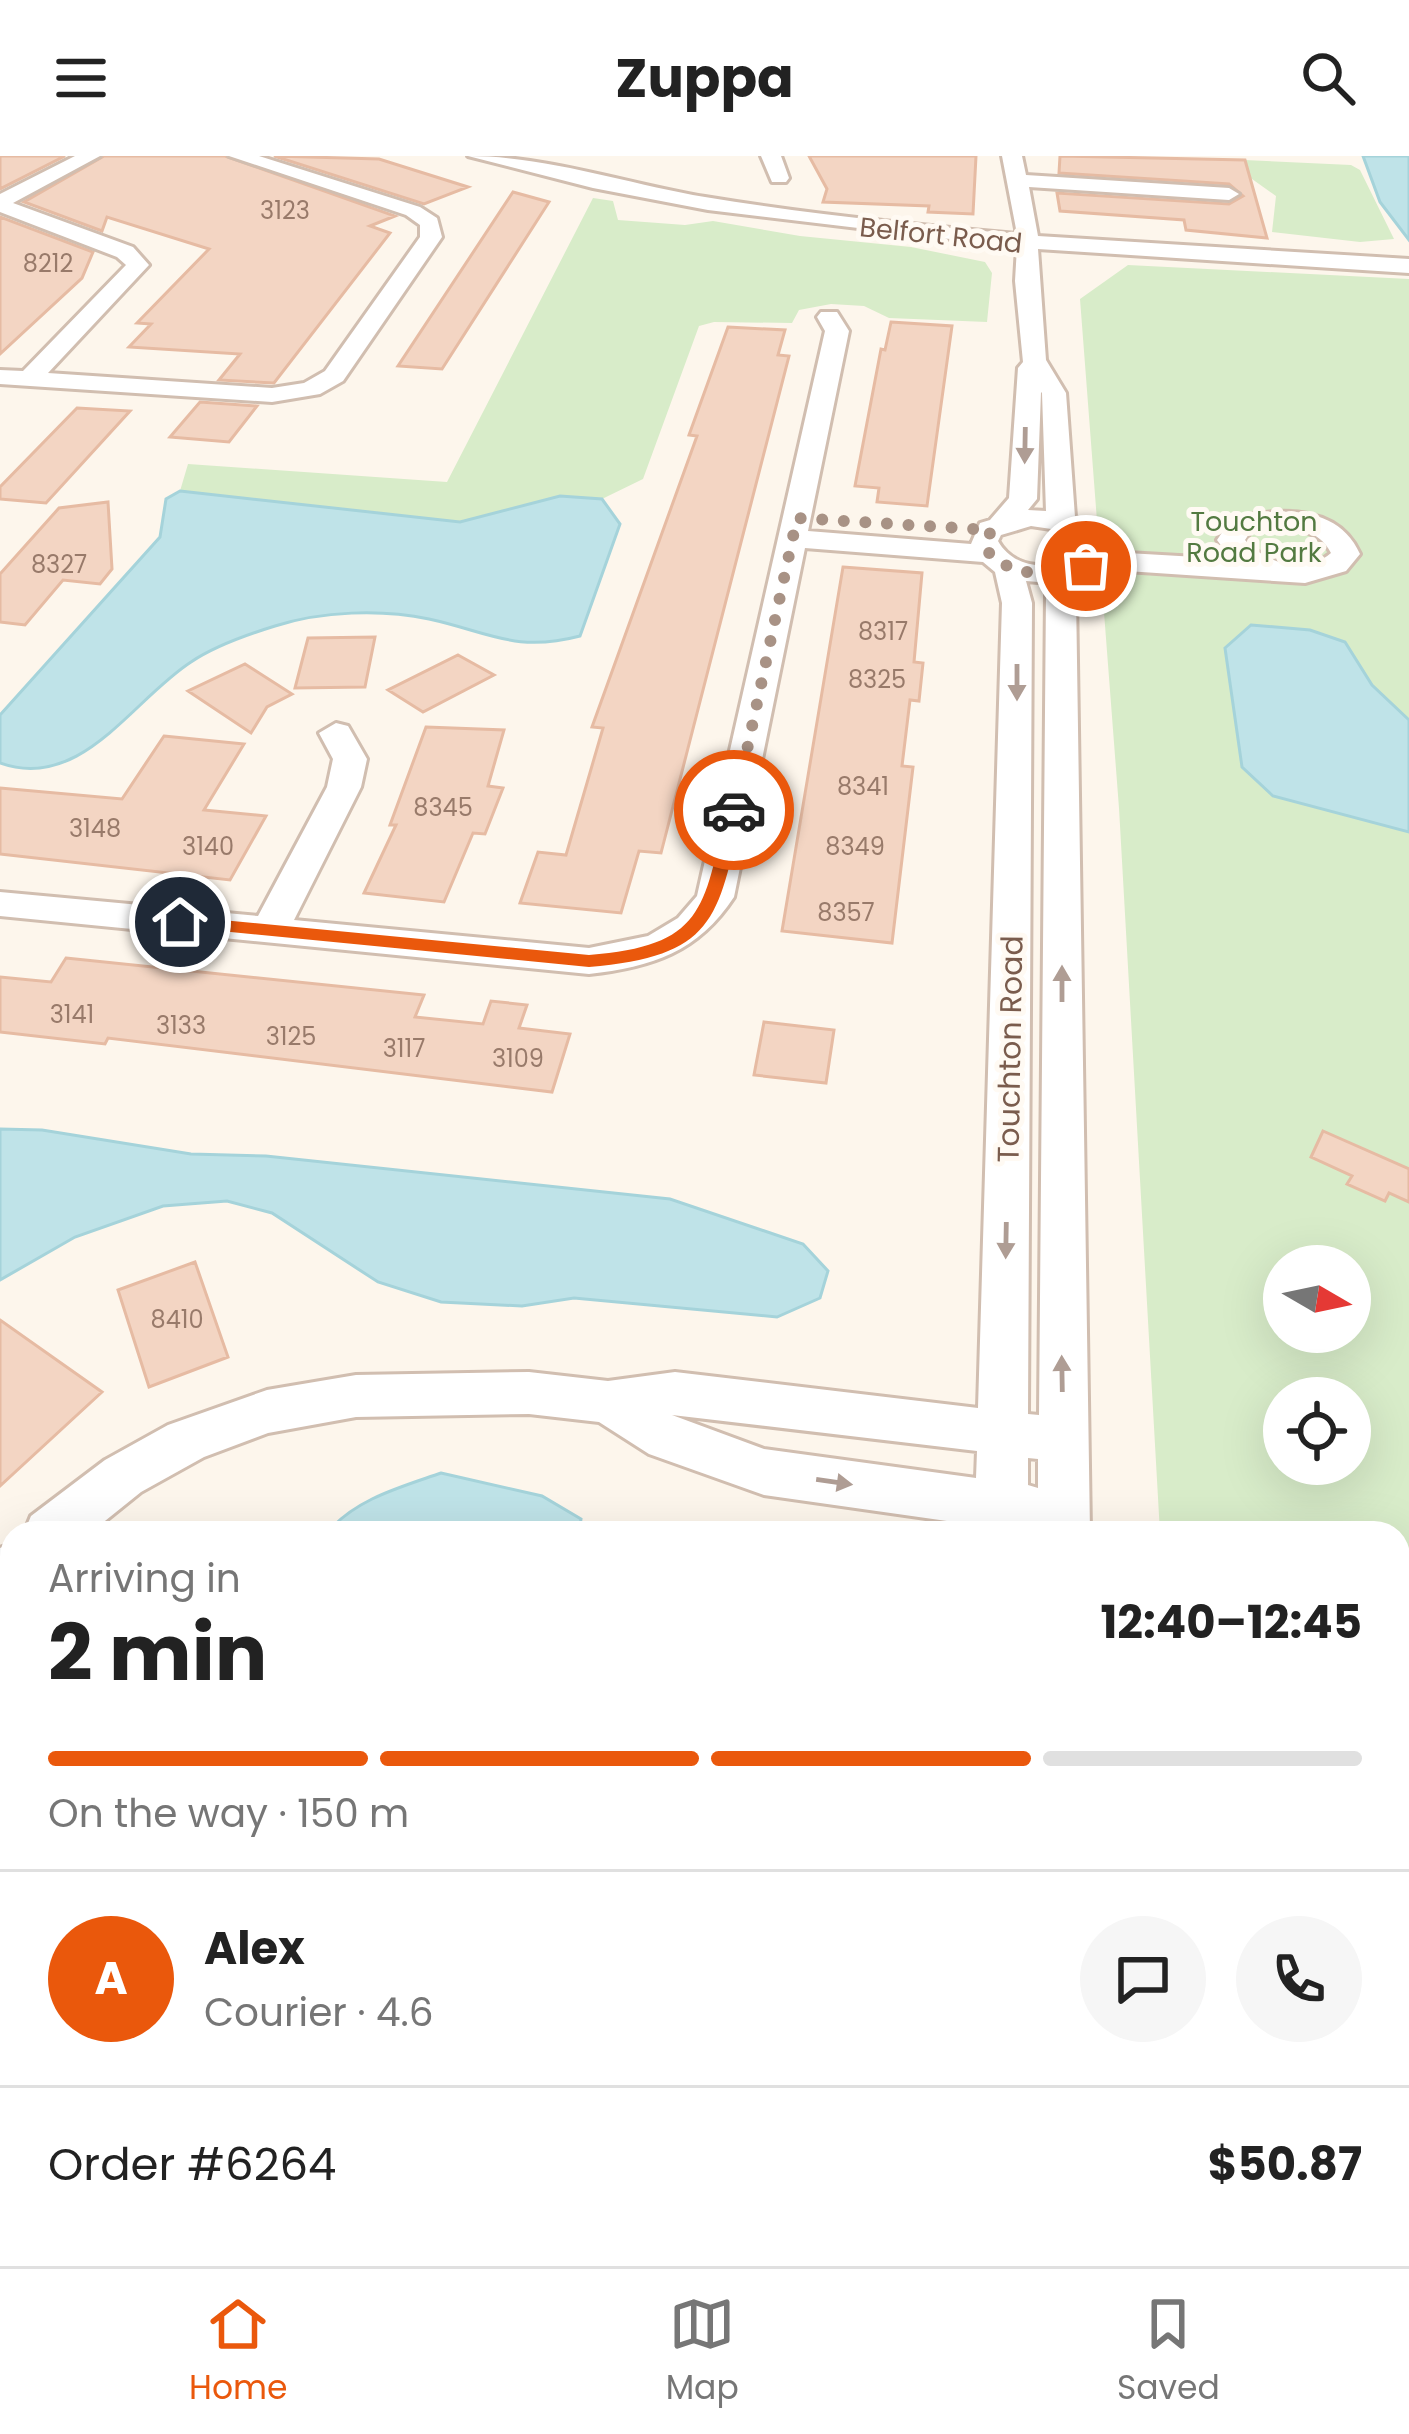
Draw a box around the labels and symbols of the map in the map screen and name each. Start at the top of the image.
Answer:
house number: 3123 [260,194,310,227]
street label: Belfort Road [858,208,1024,262]
house number: 8212 [23,247,73,280]
one-way arrow [1015,427,1034,465]
park label: Touchton Road Park [1186,503,1322,571]
pin [1035,515,1137,617]
house number: 8327 [31,548,87,581]
house number: 8317 [858,615,908,648]
house number: 8325 [848,663,906,696]
one-way arrow [1007,664,1027,702]
courier [674,750,794,870]
house number: 8341 [837,770,889,803]
house number: 8345 [413,791,473,824]
house number: 3148 [69,812,121,845]
house number: 3140 [182,830,234,863]
house number: 8349 [825,830,885,863]
pin [129,871,231,973]
house number: 8357 [817,896,875,929]
street label: Touchton Road [987,935,1033,1163]
one-way arrow [1052,964,1072,1002]
house number: 3141 [50,998,94,1031]
house number: 3133 [156,1009,206,1042]
house number: 3125 [266,1020,316,1053]
house number: 3117 [383,1032,425,1065]
house number: 3109 [492,1042,544,1075]
one-way arrow [997,1222,1016,1260]
north arrow [1263,1245,1371,1353]
house number: 8410 [151,1303,204,1336]
one-way arrow [1053,1354,1072,1392]
one-way arrow [816,1473,854,1492]

